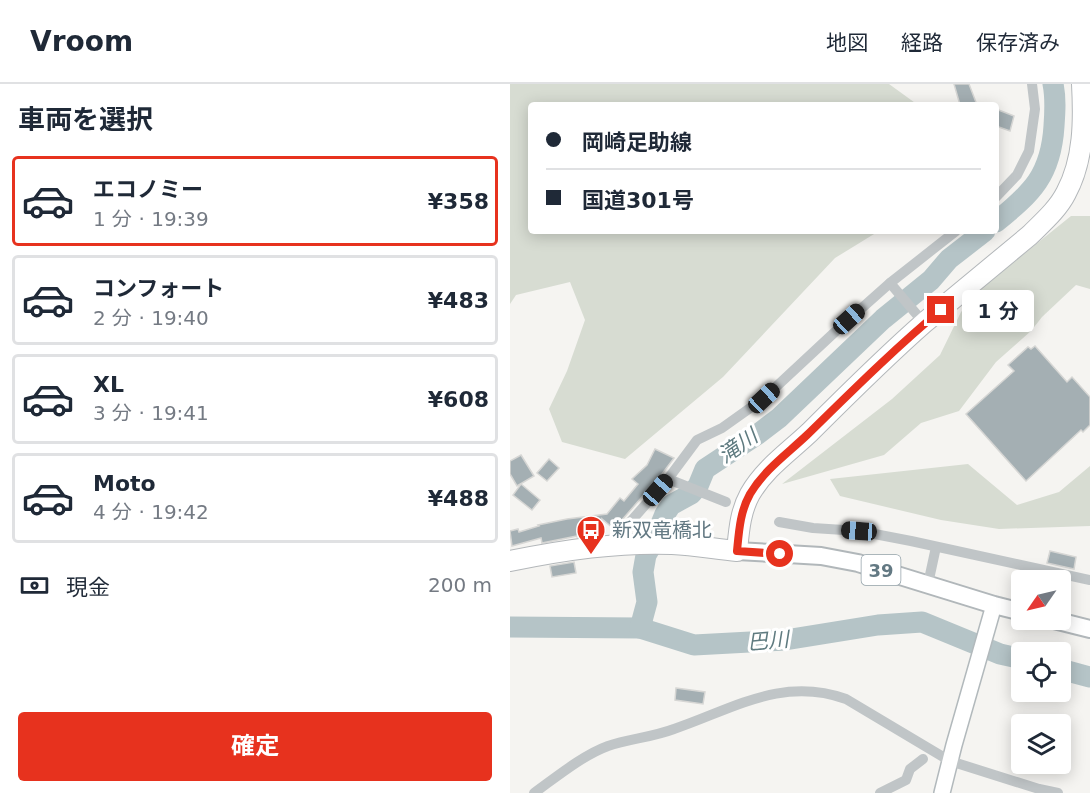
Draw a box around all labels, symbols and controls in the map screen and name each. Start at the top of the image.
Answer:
text: Vroom [30,25,133,58]
text: 地図 [826,31,868,55]
text: 経路 [901,31,943,55]
text: 保存済み [976,31,1060,55]
text: 車両を選択 [18,104,153,135]
text: 岡崎足助線 [582,130,692,155]
icon: car [21,174,75,228]
text: エコノミー [93,177,203,202]
text: 国道301号 [582,188,694,213]
text: ¥358 [428,189,489,214]
text: 1 分 · 19:39 [93,207,209,231]
icon: car [21,273,75,327]
text: コンフォート [93,276,224,301]
text: ¥483 [428,288,489,313]
callout: 1 分 [962,289,1034,331]
route end [927,296,954,323]
text: 1 分 [978,299,1018,323]
car [830,300,868,338]
text: 2 分 · 19:40 [93,306,209,330]
icon: car [21,372,75,426]
text: XL [93,372,124,397]
car [745,379,783,417]
text: ¥608 [428,387,489,412]
text: 3 分 · 19:41 [93,401,209,425]
water label: 滝川 [714,423,764,468]
icon: car [21,471,75,525]
text: Moto [93,471,156,496]
car [639,471,677,509]
text: ¥488 [428,486,489,511]
text: 4 分 · 19:42 [93,500,209,524]
bus stop icon: 新双竜橋北 [575,514,607,556]
place label: 新双竜橋北 [612,518,712,542]
car [840,521,878,541]
route start [766,540,793,567]
road number: 39 [862,555,901,585]
icon: cash [18,569,51,602]
north arrow [1011,570,1071,630]
map controls [1011,570,1071,774]
text: 200 m [428,573,492,597]
text: 現金 [66,575,110,600]
water label: 巴川 [746,627,792,655]
button: locate [1011,642,1071,702]
button: 確定 [18,712,492,781]
button: layers [1011,714,1071,774]

